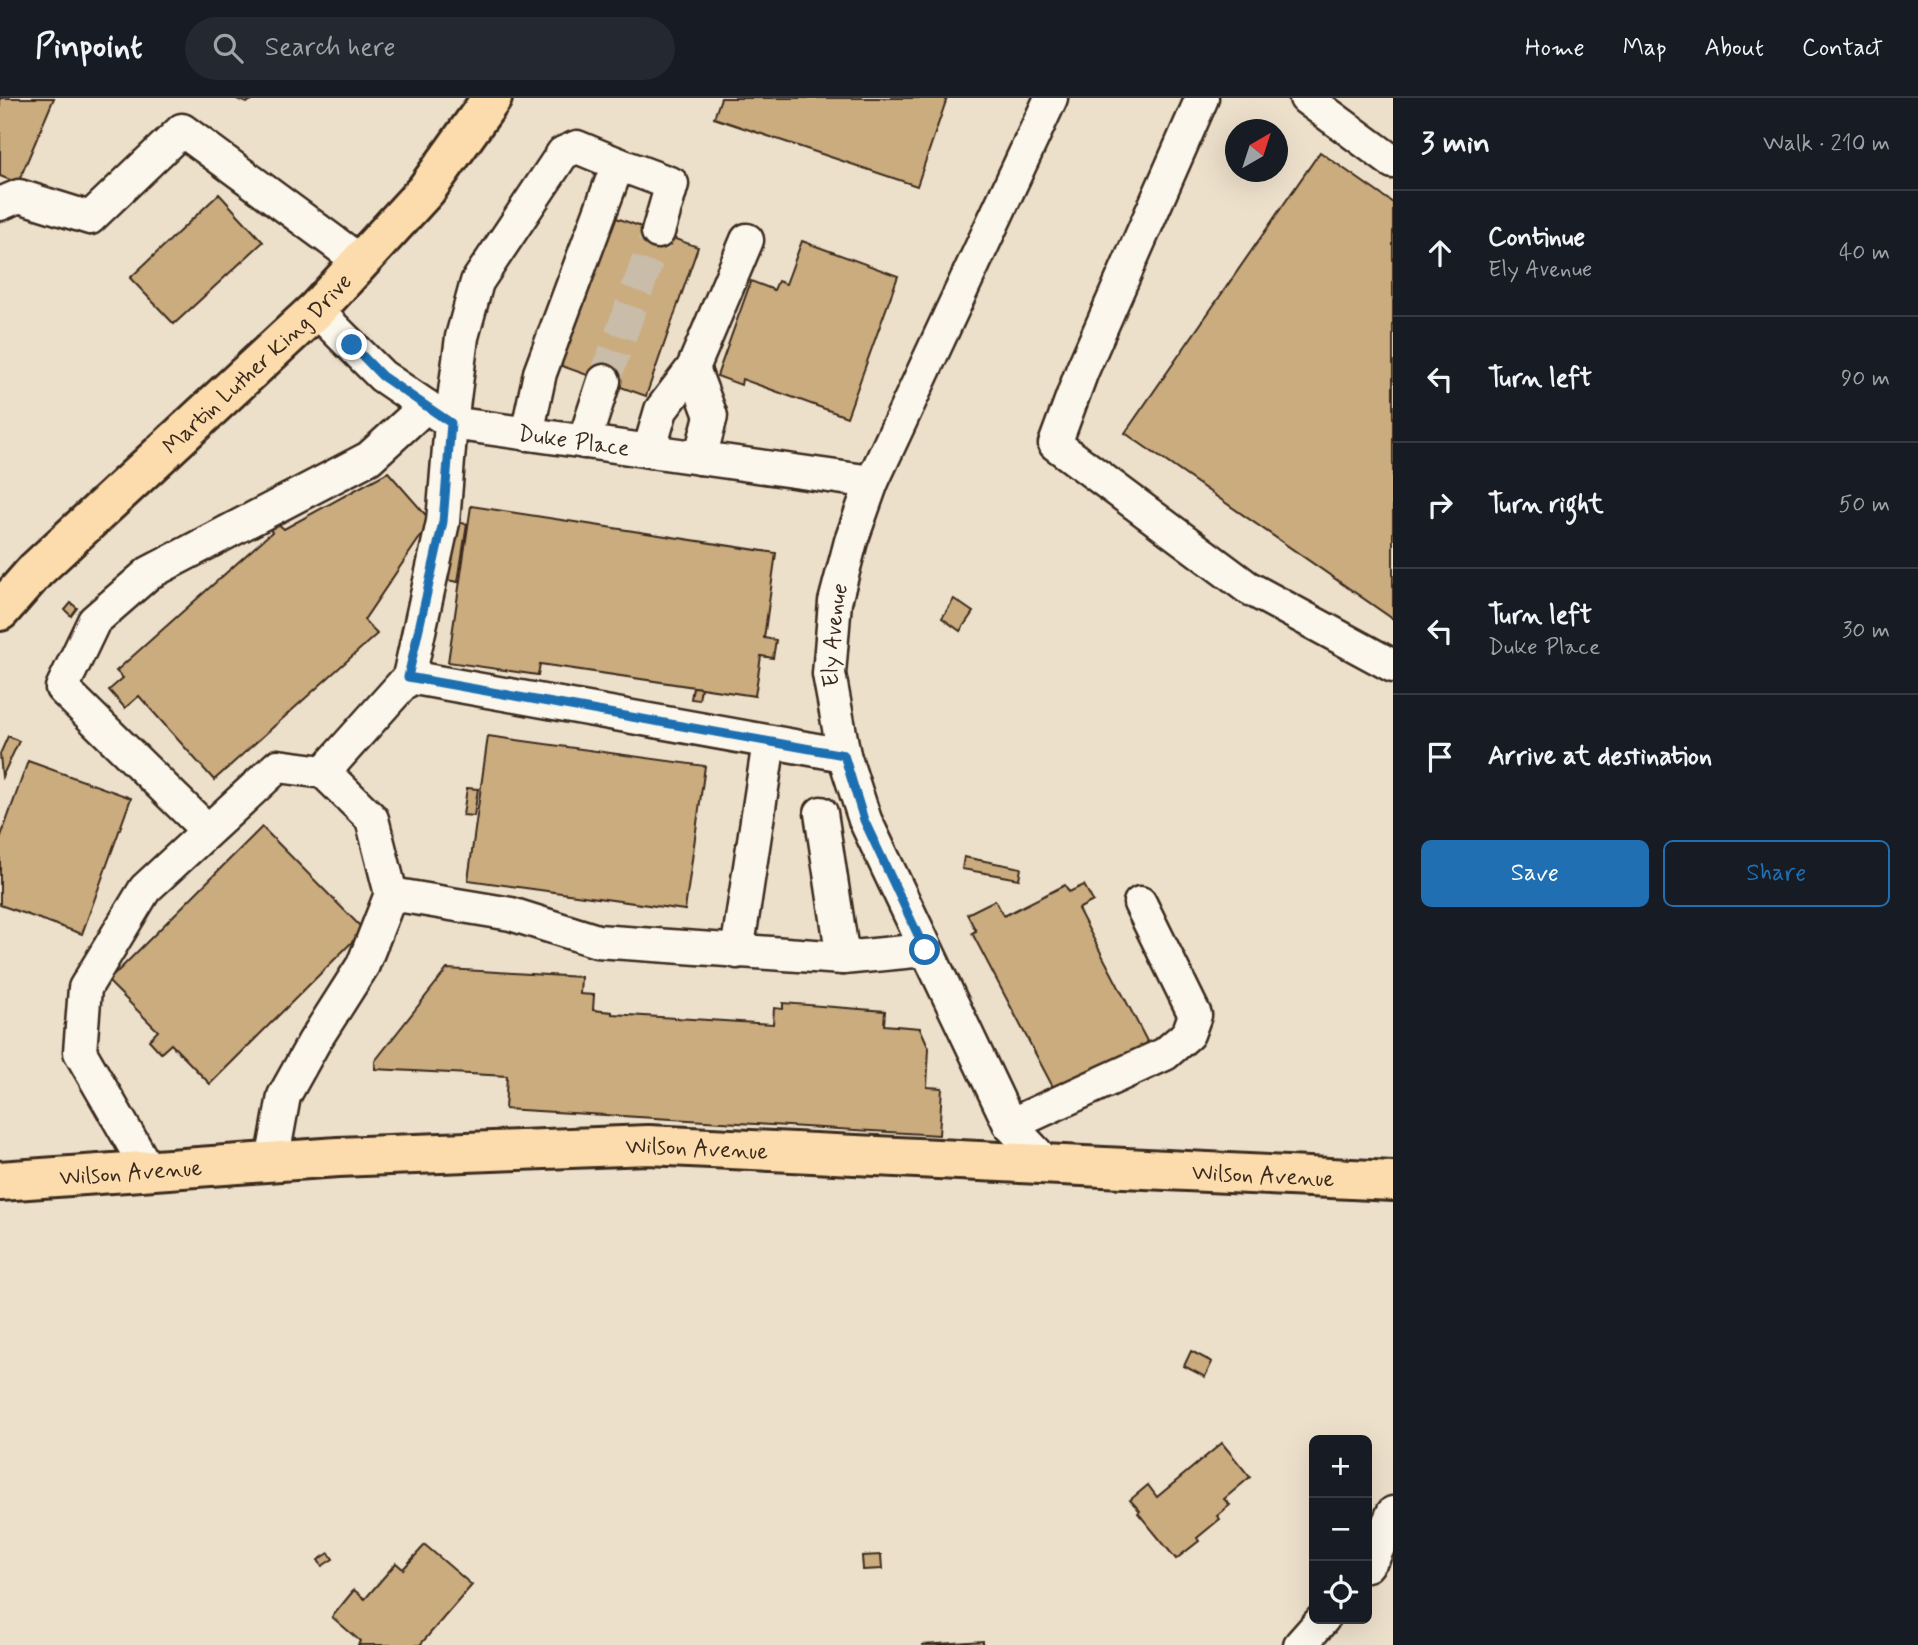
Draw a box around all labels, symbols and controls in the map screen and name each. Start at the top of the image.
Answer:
search box [185,17,675,80]
text: Pinpoint [35,26,143,70]
icon: search [209,29,247,67]
text: Search here [265,31,396,65]
text: Home [1525,33,1585,64]
text: Map [1623,33,1667,64]
text: About [1705,33,1764,64]
text: Contact [1802,33,1883,64]
north arrow [1225,119,1288,182]
text: 3 min [1421,124,1490,163]
text: Walk · 210 m [1763,129,1890,159]
text: Continue [1488,221,1585,255]
icon: ahead [1421,234,1459,272]
text: 40 m [1839,238,1890,268]
text: Ely Avenue [1488,255,1592,285]
street label: Martin Luther King Drive [157,268,359,462]
route end [336,329,367,360]
icon: left [1421,360,1459,398]
text: Turn left [1488,362,1592,396]
text: 90 m [1841,364,1890,394]
street label: Duke Place [516,420,631,465]
icon: right [1421,486,1459,524]
text: Turn right [1488,488,1604,522]
text: 50 m [1839,490,1890,520]
street label: Ely Avenue [816,580,856,689]
text: Turn left [1488,599,1592,633]
icon: left [1421,612,1459,650]
text: 30 m [1842,616,1890,646]
text: Duke Place [1488,633,1600,663]
icon: arrive [1421,738,1459,776]
text: Arrive at destination [1488,740,1712,774]
button: Save [1421,840,1649,907]
button: Share [1663,840,1890,907]
route start [909,934,940,965]
street label: Wilson Avenue [625,1132,769,1168]
street label: Wilson Avenue [59,1154,203,1194]
street label: Wilson Avenue [1191,1158,1335,1195]
map controls [1309,1435,1372,1624]
button: + [1309,1435,1372,1498]
button: − [1309,1498,1372,1561]
button: locate [1309,1561,1372,1624]

